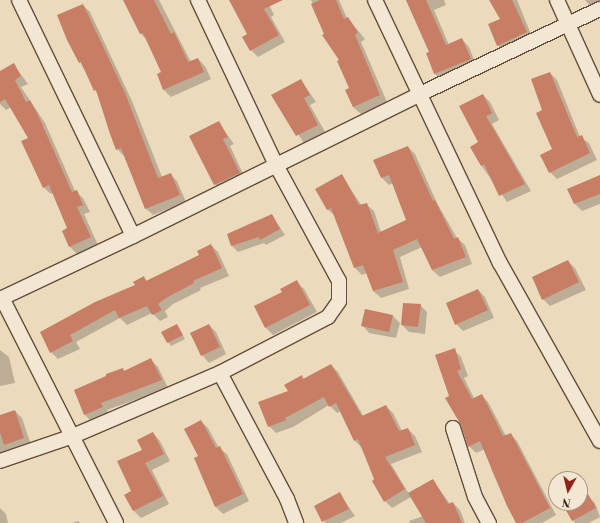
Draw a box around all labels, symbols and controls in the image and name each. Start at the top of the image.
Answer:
north arrow [548,471,588,511]
text: N [561,494,572,509]

